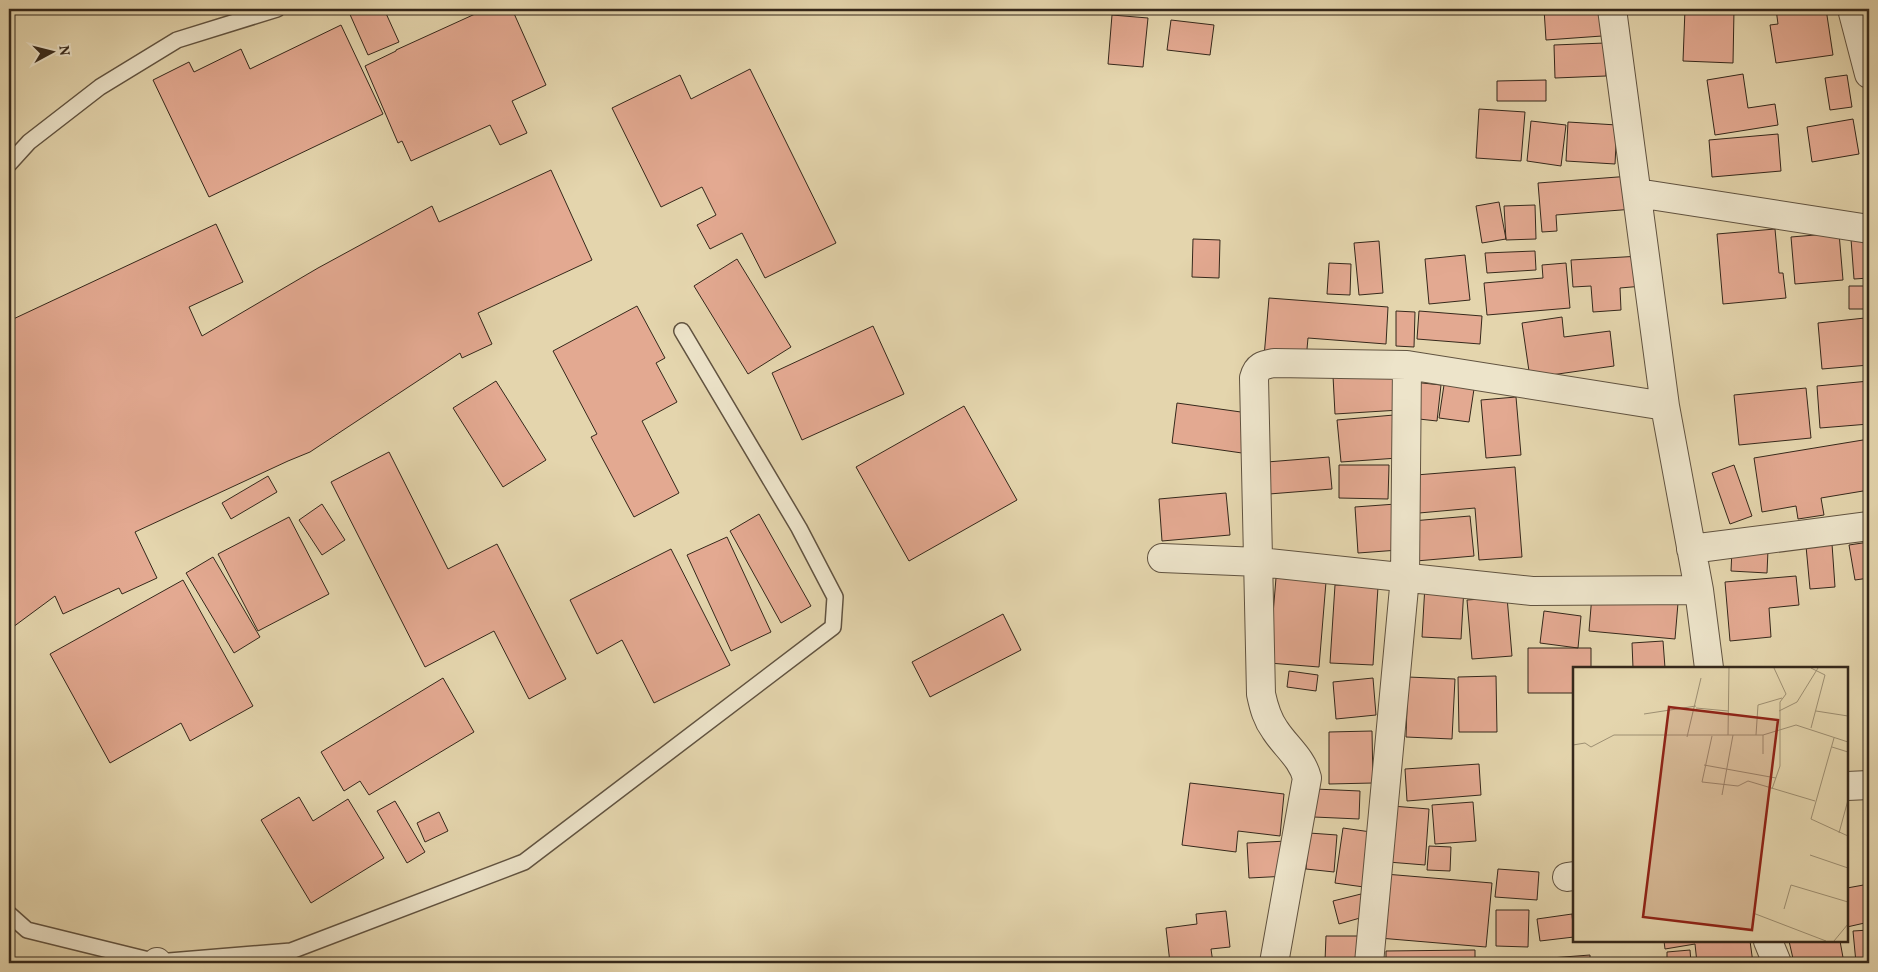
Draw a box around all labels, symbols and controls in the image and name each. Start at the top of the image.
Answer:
north arrow [28,28,78,78]
text: N [53,44,73,57]
inset map [1573,667,1848,942]

